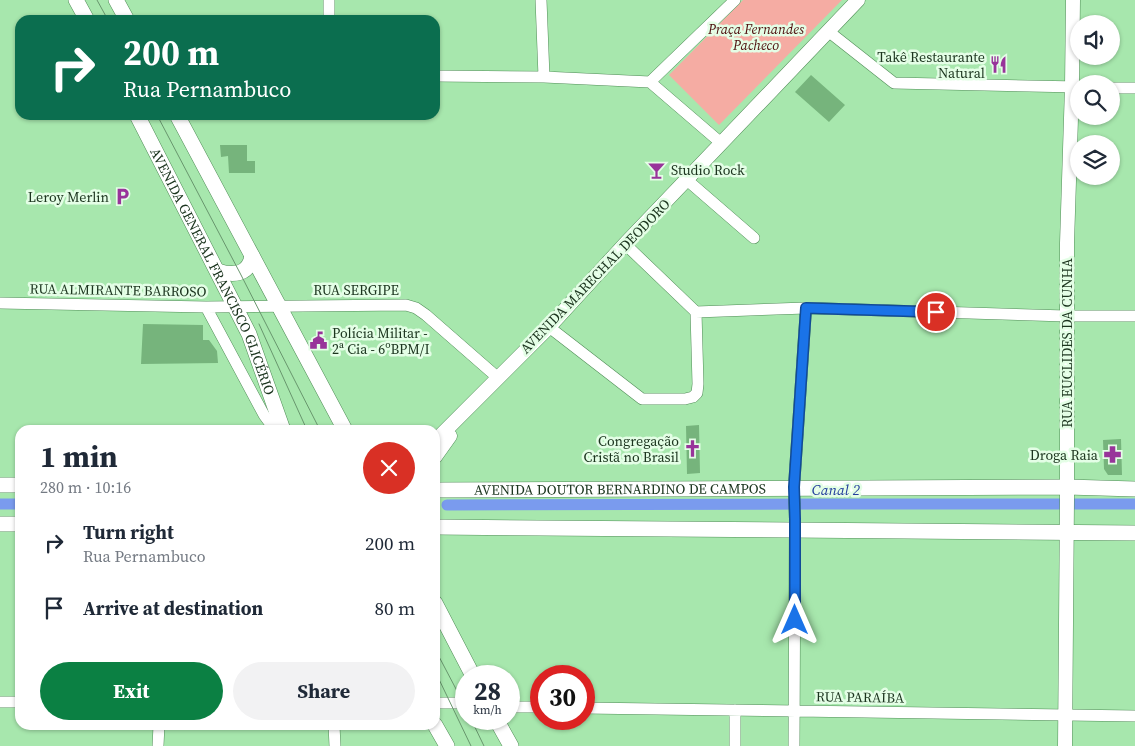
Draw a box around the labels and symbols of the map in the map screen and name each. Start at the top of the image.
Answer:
park label: Praça Fernandes Pacheco [707,19,805,55]
place label: Takê Restaurante Natural [877,47,985,83]
restaurant icon: Takê Restaurante Natural [989,55,1009,75]
street label: AVENIDA GENERAL FRANCISCO GLICÉRIO [145,144,280,398]
bar icon: Studio Rock [647,160,667,180]
place label: Studio Rock [671,160,745,180]
place label: Leroy Merlin [28,187,110,207]
parking icon: Leroy Merlin [113,187,133,207]
street label: AVENIDA MARECHAL DEODORO [515,194,675,358]
street label: RUA EUCLIDES DA CUNHA [1057,257,1077,428]
street label: RUA ALMIRANTE BARROSO [29,278,207,302]
street label: RUA SERGIPE [313,280,399,300]
pin [915,291,957,333]
place label: Polícia Militar - 2ª Cia - 6ºBPM/I [332,323,430,359]
public building icon: Polícia Militar - 2ª Cia - 6ºBPM/I [308,331,328,351]
place label: Congregação Cristã no Brasil [584,431,679,467]
church icon: Congregação Cristã no Brasil [683,439,703,459]
place label: Droga Raia [1030,445,1099,465]
pharmacy icon: Droga Raia [1102,445,1122,465]
street label: AVENIDA DOUTOR BERNARDINO DE CAMPOS [474,478,766,500]
water label: Canal 2 [812,479,861,500]
position arrow [768,593,820,645]
speed limit sign: 30 [530,665,595,730]
street label: RUA PARAÍBA [816,686,905,708]

